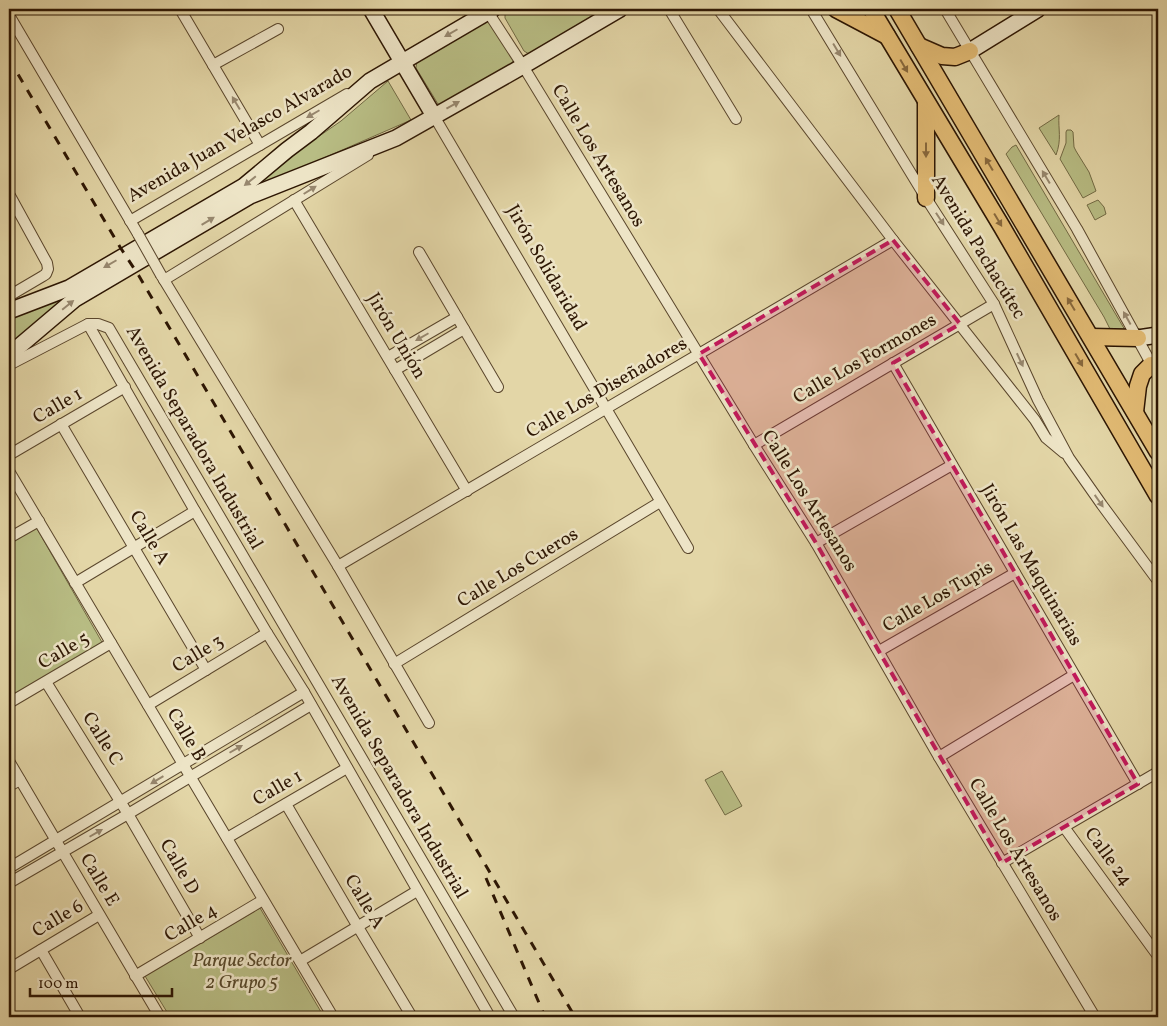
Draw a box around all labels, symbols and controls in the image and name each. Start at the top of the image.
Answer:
one-way arrow [445,29,458,38]
one-way arrow [832,44,841,57]
street label: Avenida Juan Velasco Alvarado [123,59,357,209]
one-way arrow [900,59,909,72]
street label: Calle Los Artesanos [545,80,651,232]
one-way arrow [231,96,240,109]
one-way arrow [447,101,460,110]
one-way arrow [306,110,319,119]
one-way arrow [922,143,930,159]
one-way arrow [984,158,993,171]
street label: Avenida Pachacútec [924,170,1032,324]
one-way arrow [1042,170,1051,183]
one-way arrow [244,175,256,186]
one-way arrow [304,186,317,195]
street label: Jirón Solidaridad [499,200,593,336]
one-way arrow [935,212,944,226]
one-way arrow [993,213,1002,226]
one-way arrow [201,216,214,225]
one-way arrow [103,260,118,268]
street label: Jirón Unión [360,288,432,384]
one-way arrow [1067,298,1076,311]
one-way arrow [62,299,75,310]
street label: Calle Los Formones [788,307,942,411]
one-way arrow [1123,311,1131,325]
street label: Avenida Separadora Industrial [119,321,269,555]
street label: Calle Los Diseñadores [522,331,692,445]
one-way arrow [415,333,430,341]
one-way arrow [1016,353,1024,367]
one-way arrow [1075,353,1083,368]
street label: Calle 1 [28,381,88,431]
street label: Calle Los Artesanos [755,425,863,577]
street label: Jirón Las Maquinarias [974,479,1088,651]
one-way arrow [1094,494,1104,508]
street label: Calle A [123,506,175,570]
street label: Calle Los Cueros [453,522,583,614]
street label: Calle Los Tupis [878,555,998,639]
street label: Calle 5 [34,626,94,676]
street label: Calle 3 [167,628,229,680]
street label: Avenida Separadora Industrial [324,670,474,904]
street label: Calle B [160,704,212,766]
street label: Calle C [75,707,129,771]
one-way arrow [229,745,242,754]
street label: Calle 1 [248,763,308,813]
street label: Calle Los Artesanos [962,774,1068,926]
one-way arrow [151,775,164,784]
street label: Calle 24 [1078,822,1138,892]
one-way arrow [90,828,103,837]
street label: Calle D [153,835,205,900]
street label: Calle E [73,849,125,911]
street label: Calle A [338,870,390,934]
street label: Calle 6 [27,894,89,944]
street label: Calle 4 [160,897,222,949]
park label: Parque Sector 2 Grupo 5 [192,948,293,996]
scale bar [30,966,172,998]
text: 100 m [38,974,78,995]

